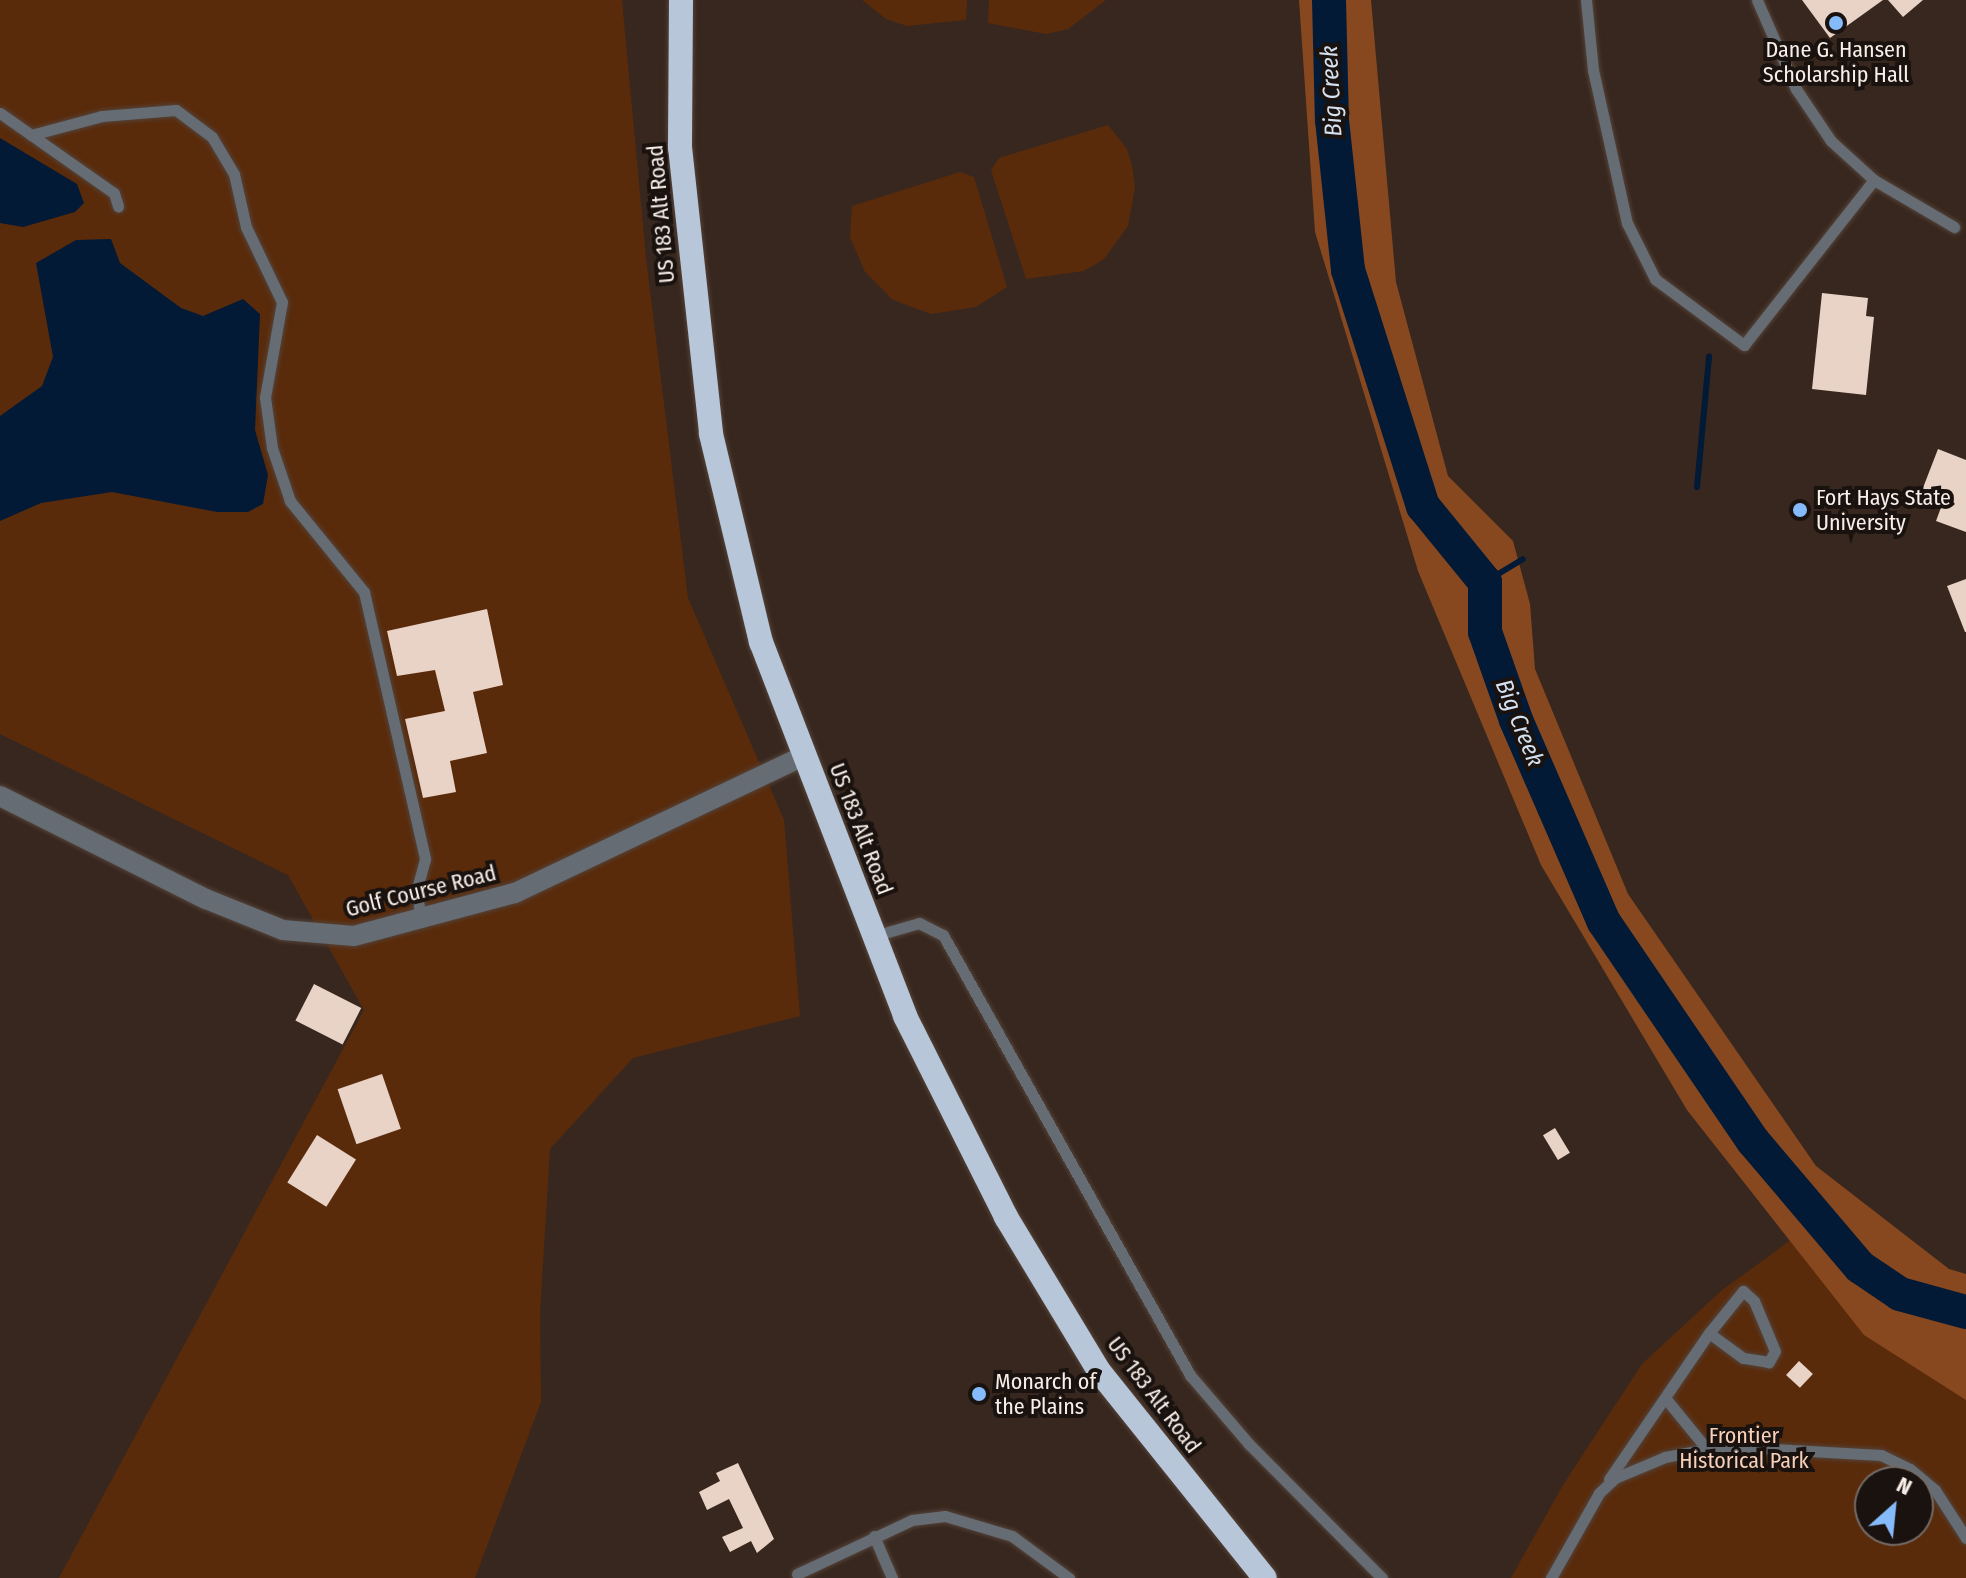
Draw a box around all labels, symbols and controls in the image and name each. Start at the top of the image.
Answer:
marker: Dane G. Hansen Scholarship Hall [1827,14,1845,32]
place label: Dane G. Hansen Scholarship Hall [1763,36,1909,88]
water label: Big Creek [1315,45,1349,137]
street label: US 183 Alt Road [642,144,680,284]
place label: Fort Hays State University [1816,484,1951,536]
marker: Fort Hays State University [1791,501,1809,519]
water label: Big Creek [1489,675,1549,771]
street label: US 183 Alt Road [824,759,898,899]
street label: Golf Course Road [343,860,499,922]
street label: US 183 Alt Road [1102,1332,1206,1458]
place label: Monarch of the Plains [995,1368,1096,1420]
marker: Monarch of the Plains [970,1385,988,1403]
park label: Frontier Historical Park [1679,1422,1809,1474]
north arrow [1854,1466,1934,1546]
text: N [1892,1471,1916,1501]

